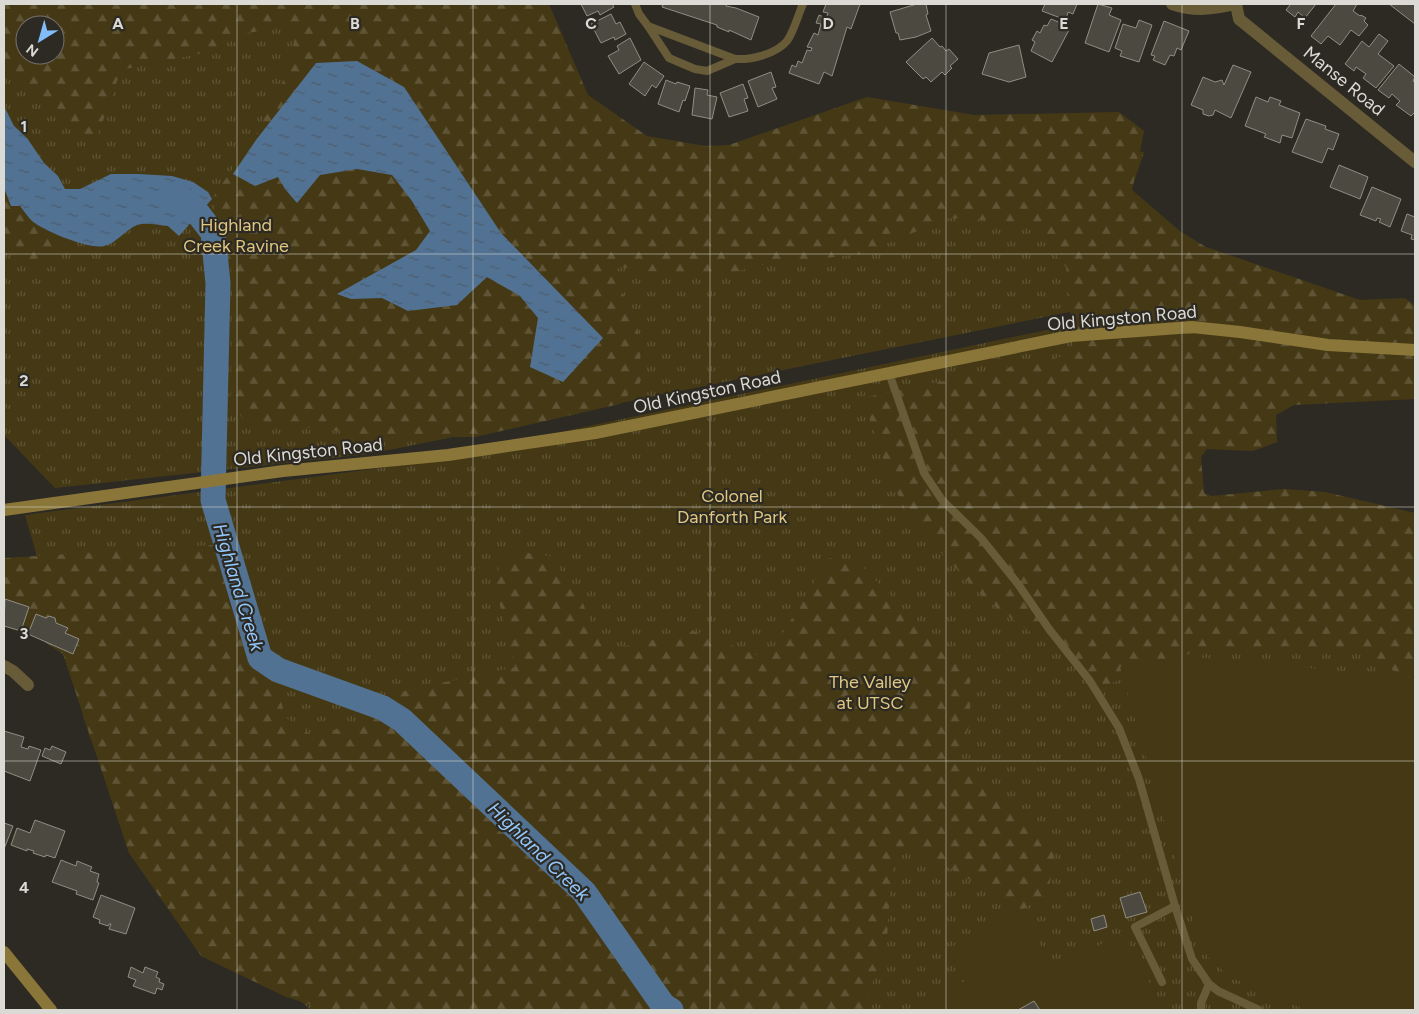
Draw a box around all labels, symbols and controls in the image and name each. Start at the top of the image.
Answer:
text: A [112,14,124,33]
text: B [350,14,360,33]
text: C [585,14,597,33]
text: D [822,14,834,33]
text: E [1059,14,1069,33]
text: F [1297,14,1306,33]
north arrow [15,15,65,65]
text: N [23,40,42,60]
street label: Manse Road [1299,41,1389,121]
text: 1 [21,117,27,136]
park label: Highland Creek Ravine [183,214,289,257]
street label: Old Kingston Road [1046,300,1198,336]
street label: Old Kingston Road [631,366,783,418]
text: 2 [19,371,29,390]
street label: Old Kingston Road [232,433,384,471]
park label: Colonel Danforth Park [677,485,787,528]
water label: Highland Creek [208,520,269,655]
text: 3 [20,624,29,643]
park label: The Valley at UTSC [829,671,912,714]
water label: Highland Creek [483,797,595,906]
text: 4 [19,878,29,897]

